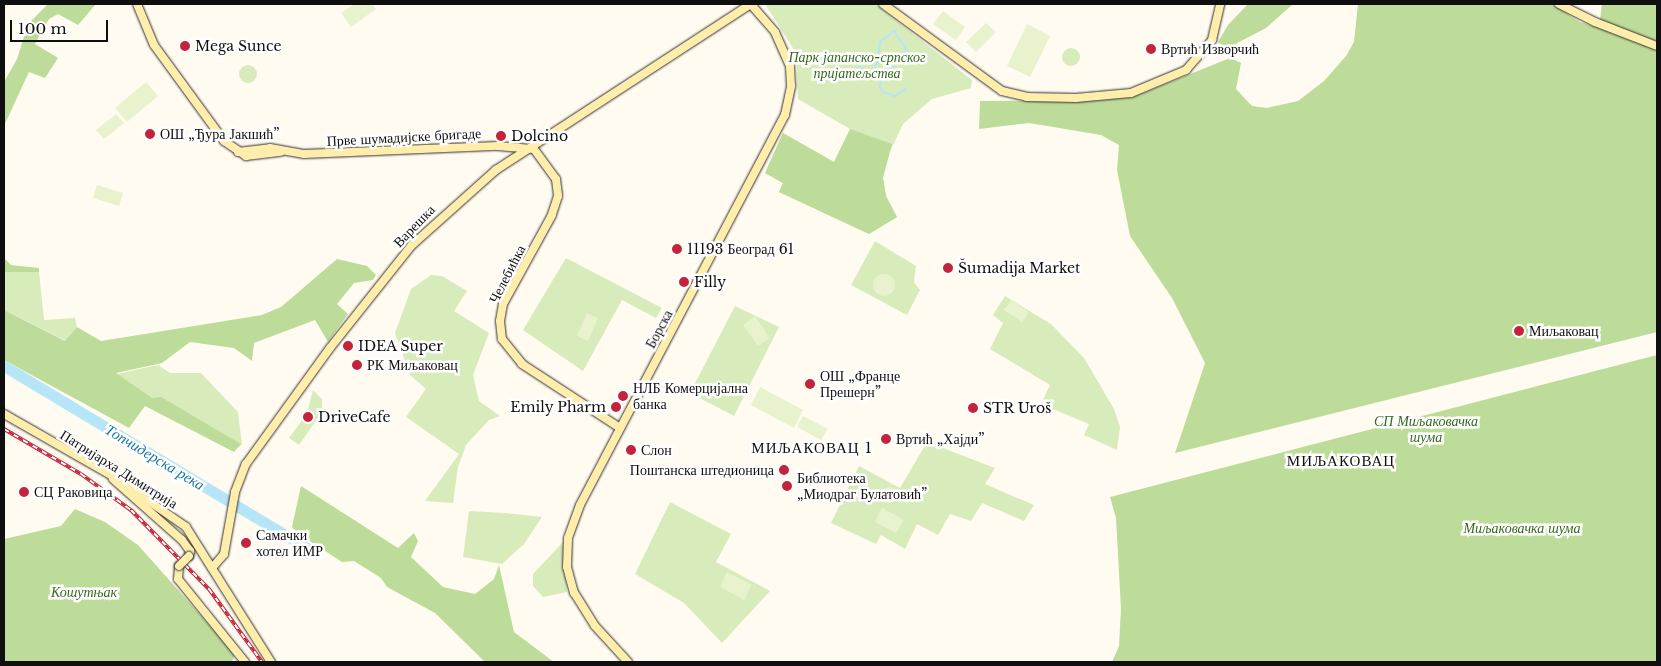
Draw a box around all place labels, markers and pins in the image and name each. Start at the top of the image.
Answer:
place label: Mega Sunce [195,38,282,54]
marker: Mega Sunce [179,40,191,52]
place label: Вртић Изворчић [1161,41,1259,57]
marker: Вртић Изворчић [1145,43,1157,55]
place label: ОШ „Ђура Јакшић” [160,126,280,142]
marker: ОШ „Ђура Јакшић” [144,128,156,140]
place label: Dolcino [511,128,568,144]
marker: Dolcino [495,130,507,142]
place label: 11193 Београд 61 [687,241,794,257]
marker: 11193 Београд 61 [671,243,683,255]
place label: Šumadija Market [958,260,1081,276]
marker: Šumadija Market [942,262,954,274]
place label: Filly [694,274,726,290]
marker: Filly [678,276,690,288]
place label: Миљаковац [1529,323,1599,339]
marker: Миљаковац [1513,325,1525,337]
place label: IDEA Super [358,338,444,354]
marker: IDEA Super [342,340,354,352]
place label: РК Миљаковац [367,357,458,373]
marker: РК Миљаковац [351,359,363,371]
place label: ОШ „Франце Прешерн” [820,368,900,401]
marker: ОШ „Франце Прешерн” [804,378,816,390]
place label: НЛБ Комерцијална банка [633,380,748,412]
marker: НЛБ Комерцијална банка [617,390,629,402]
place label: Emily Pharm [510,399,606,415]
place label: STR Uroš [983,400,1052,416]
marker: Emily Pharm [610,401,622,413]
marker: STR Uroš [967,402,979,414]
place label: DriveCafe [318,409,391,425]
marker: DriveCafe [302,411,314,423]
place label: Вртић „Хајди” [896,431,984,447]
marker: Вртић „Хајди” [880,433,892,445]
place label: Слон [641,442,672,458]
marker: Слон [625,444,637,456]
place label: Поштанска штедионица [630,462,774,478]
marker: Поштанска штедионица [778,464,790,476]
place label: Библиотека „Миодраг Булатовић” [797,470,927,502]
marker: Библиотека „Миодраг Булатовић” [781,480,793,492]
place label: СЦ Раковица [34,484,112,500]
marker: СЦ Раковица [18,486,30,498]
place label: Самачки хотел ИМР [256,527,323,560]
marker: Самачки хотел ИМР [240,537,252,549]

